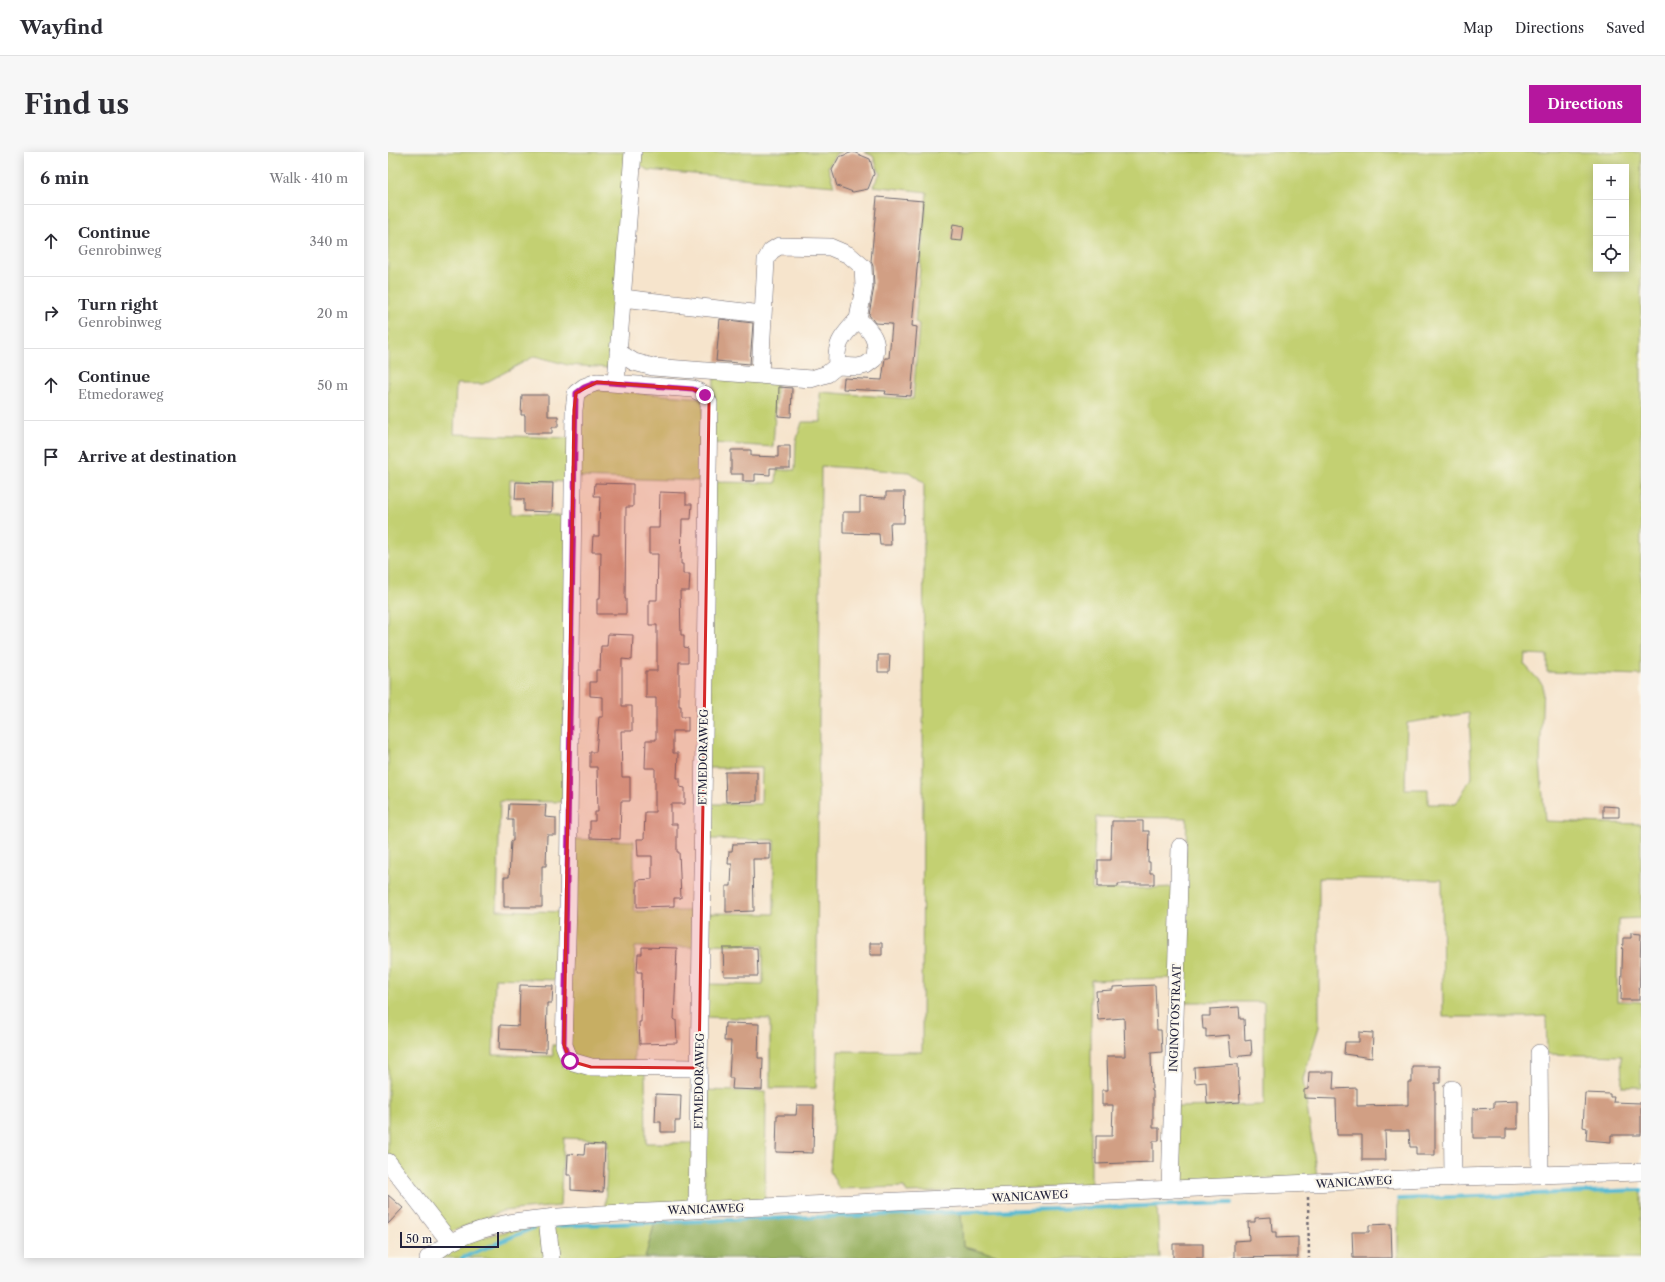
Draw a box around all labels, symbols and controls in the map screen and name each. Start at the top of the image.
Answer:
text: Wayfind [20,16,103,39]
text: Map [1463,19,1493,37]
text: Directions [1515,19,1584,37]
text: Saved [1606,19,1645,37]
button: Directions [1529,85,1641,123]
text: Find us [24,87,129,121]
map controls [1593,164,1629,272]
button: + [1593,164,1629,200]
text: 6 min [40,168,89,188]
text: Walk · 410 m [270,170,348,186]
button: − [1593,200,1629,236]
text: Continue [78,223,150,242]
icon: ahead [40,230,62,252]
text: 340 m [310,233,348,249]
button: locate [1593,236,1629,272]
text: Genrobinweg [78,242,161,258]
text: Turn right [78,295,158,314]
icon: right [40,302,62,324]
text: 20 m [317,305,348,321]
text: Genrobinweg [78,314,161,330]
text: Continue [78,367,150,386]
icon: ahead [40,374,62,396]
text: 50 m [317,377,348,393]
text: Etmedoraweg [78,386,163,402]
route end [696,386,714,404]
icon: arrive [40,446,62,468]
text: Arrive at destination [78,447,237,466]
street label: ETMEDORAWEG [695,709,711,805]
street label: INGINOTOSTRAAT [1166,963,1184,1072]
street label: ETMEDORAWEG [691,1033,707,1129]
route start [561,1052,579,1070]
street label: WANICAWEG [1314,1173,1393,1191]
street label: WANICAWEG [990,1187,1069,1205]
street label: WANICAWEG [666,1201,745,1217]
scale bar [400,1230,499,1249]
text: 50 m [406,1232,432,1246]

